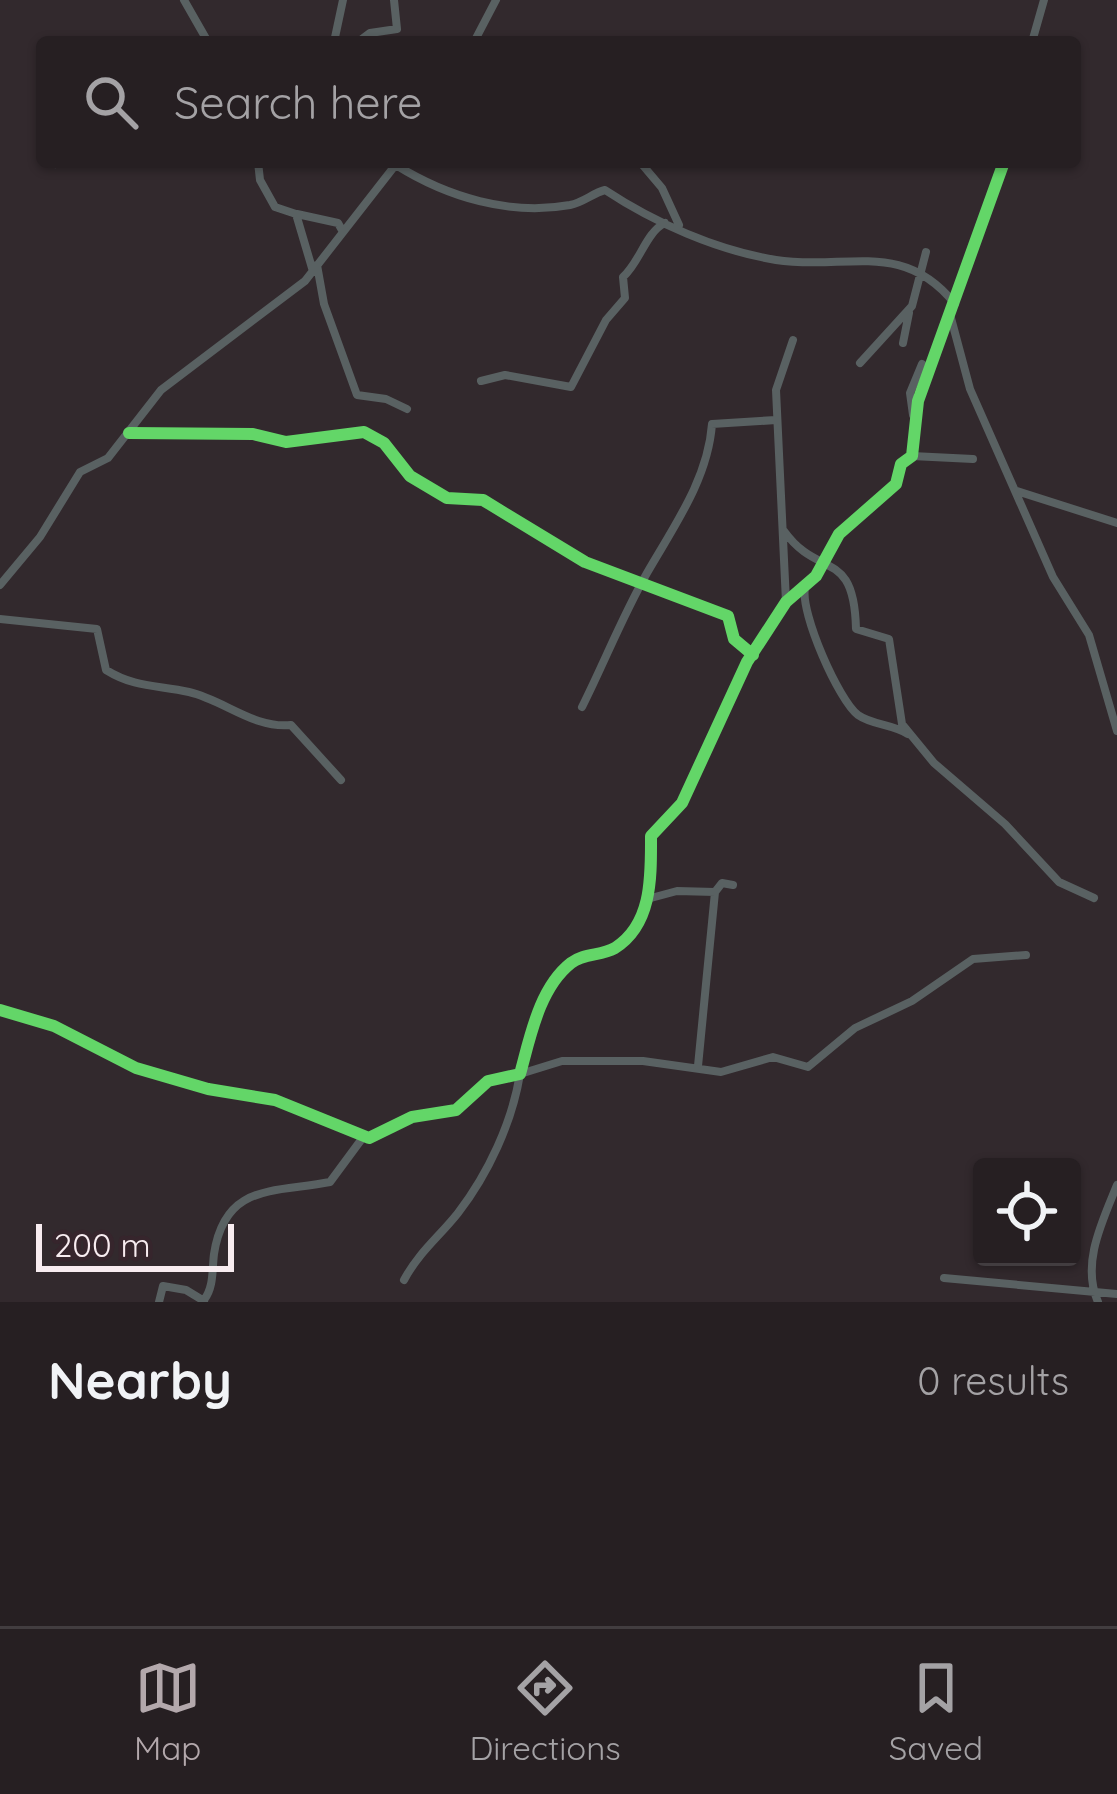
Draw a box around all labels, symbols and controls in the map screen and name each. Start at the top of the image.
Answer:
search box [36,36,1081,168]
icon: search [78,69,144,135]
text: Search here [174,74,422,130]
map controls [973,1158,1081,1266]
button: locate [973,1158,1081,1266]
scale bar [36,1218,234,1271]
text: 200 m [54,1224,151,1265]
text: Nearby [48,1348,232,1412]
text: 0 results [917,1356,1069,1405]
tab: Map [134,1655,201,1768]
tab: Directions [469,1655,621,1768]
tab: Saved [889,1655,983,1768]

